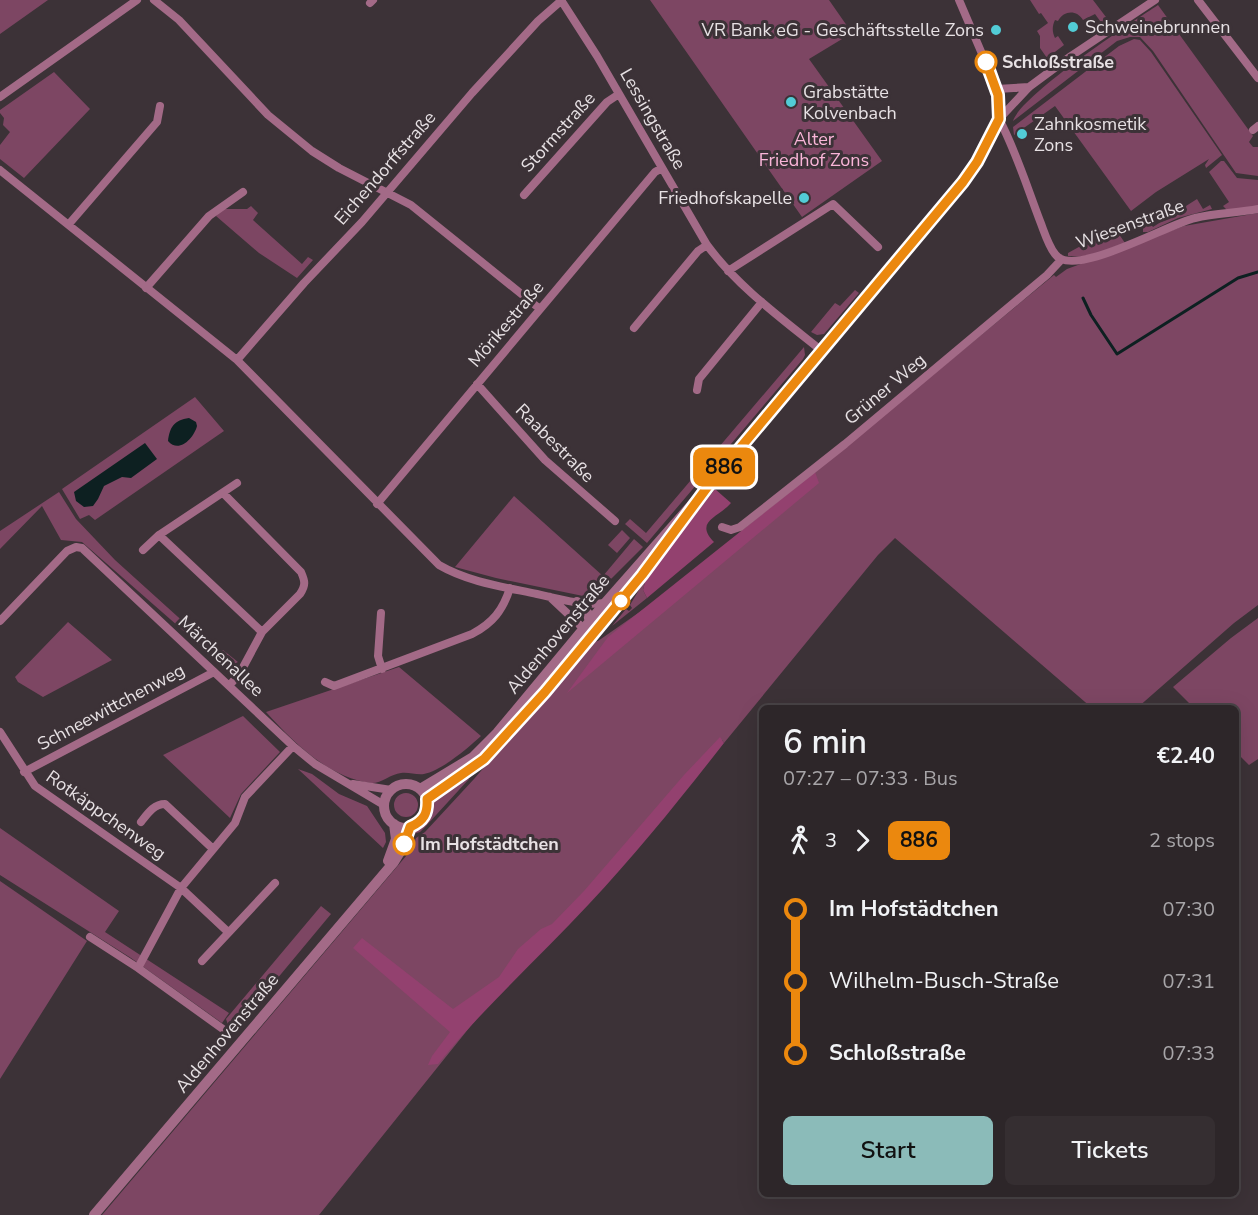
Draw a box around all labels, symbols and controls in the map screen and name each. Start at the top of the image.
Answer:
place label: Schweinebrunnen [1085,15,1230,39]
place label: VR Bank eG - Geschäftsstelle Zons [701,18,984,42]
marker: Schweinebrunnen [1066,20,1080,34]
marker: VR Bank eG - Geschäftsstelle Zons [989,23,1003,37]
place label: Schloßstraße [1002,50,1114,74]
marker: Schloßstraße [975,51,997,73]
street label: Lessingstraße [614,64,692,174]
place label: Grabstätte Kolvenbach [803,80,897,125]
street label: Stormstraße [515,87,601,177]
marker: Grabstätte Kolvenbach [784,95,798,109]
street label: Eichendorffstraße [329,106,441,230]
place label: Zahnkosmetik Zons [1034,112,1147,157]
park label: Alter Friedhof Zons [759,127,869,172]
marker: Zahnkosmetik Zons [1015,127,1029,141]
place label: Friedhofskapelle [658,186,792,210]
marker: Friedhofskapelle [797,191,811,205]
street label: Wiesenstraße [1073,193,1187,255]
street label: Mörikestraße [463,276,549,372]
street label: Grüner Weg [839,348,931,430]
street label: Raabestraße [510,398,600,488]
line badge: 886 [690,448,758,486]
text: 886 [705,453,743,481]
street label: Aldenhovenstraße [501,569,615,699]
unlabelled marker [612,592,630,610]
street label: Märchenallee [173,610,269,702]
street label: Schneewittchenweg [33,658,189,756]
text: 6 min [783,720,867,765]
text: €2.40 [1157,741,1215,771]
street label: Rotkäppchenweg [41,765,171,865]
text: 07:27 – 07:33 · Bus [783,765,958,792]
icon: walk [783,824,816,857]
icon: forward [846,824,879,857]
text: 886 [900,826,938,854]
text: 3 [825,827,837,854]
text: 2 stops [1149,827,1215,854]
place label: Im Hofstädtchen [420,832,559,856]
marker: Im Hofstädtchen [393,833,415,855]
text: Im Hofstädtchen [829,894,999,924]
text: 07:30 [1162,896,1215,923]
text: Wilhelm-Busch-Straße [829,966,1059,996]
street label: Aldenhovenstraße [170,968,284,1098]
text: 07:31 [1162,968,1215,995]
text: Schloßstraße [829,1038,966,1068]
text: 07:33 [1162,1040,1215,1067]
button: Start [783,1116,993,1185]
button: Tickets [1005,1116,1215,1185]

